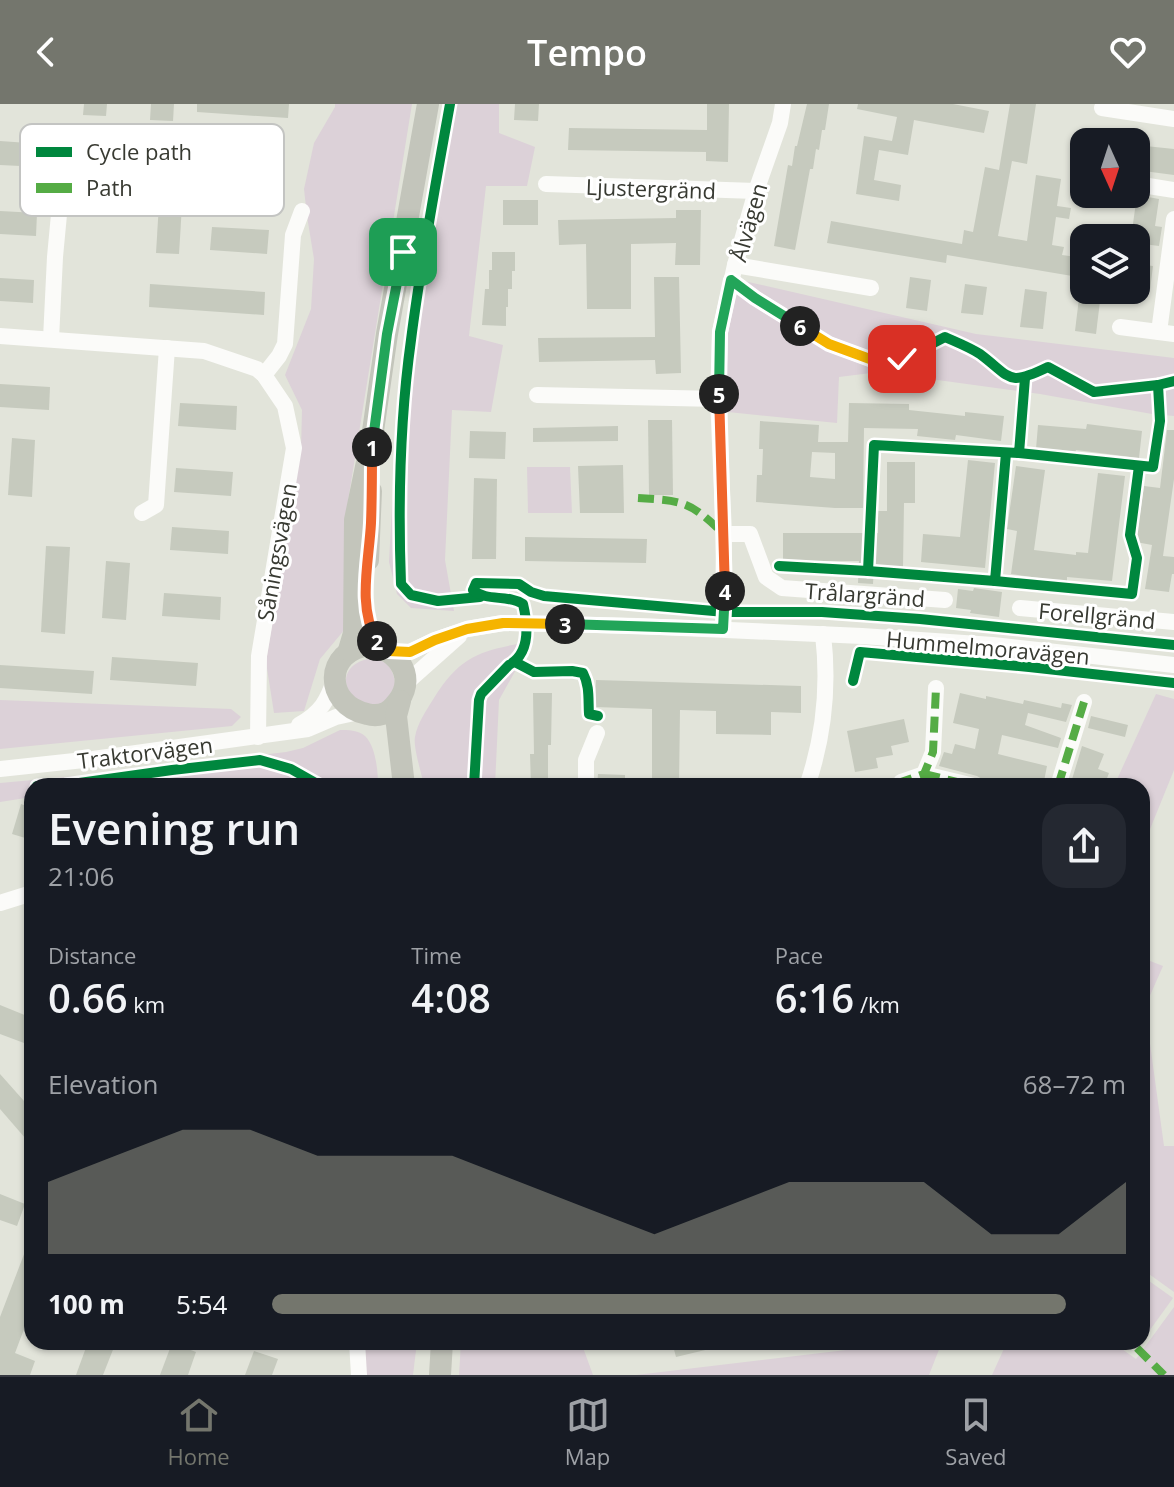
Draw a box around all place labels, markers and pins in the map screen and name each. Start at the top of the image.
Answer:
pin [369,218,437,286]
pin: 6 [780,306,820,346]
pin [868,325,936,393]
pin: 5 [699,374,739,414]
pin: 1 [352,427,392,467]
pin: 4 [705,571,745,611]
pin: 3 [545,604,585,644]
pin: 2 [357,621,397,661]

